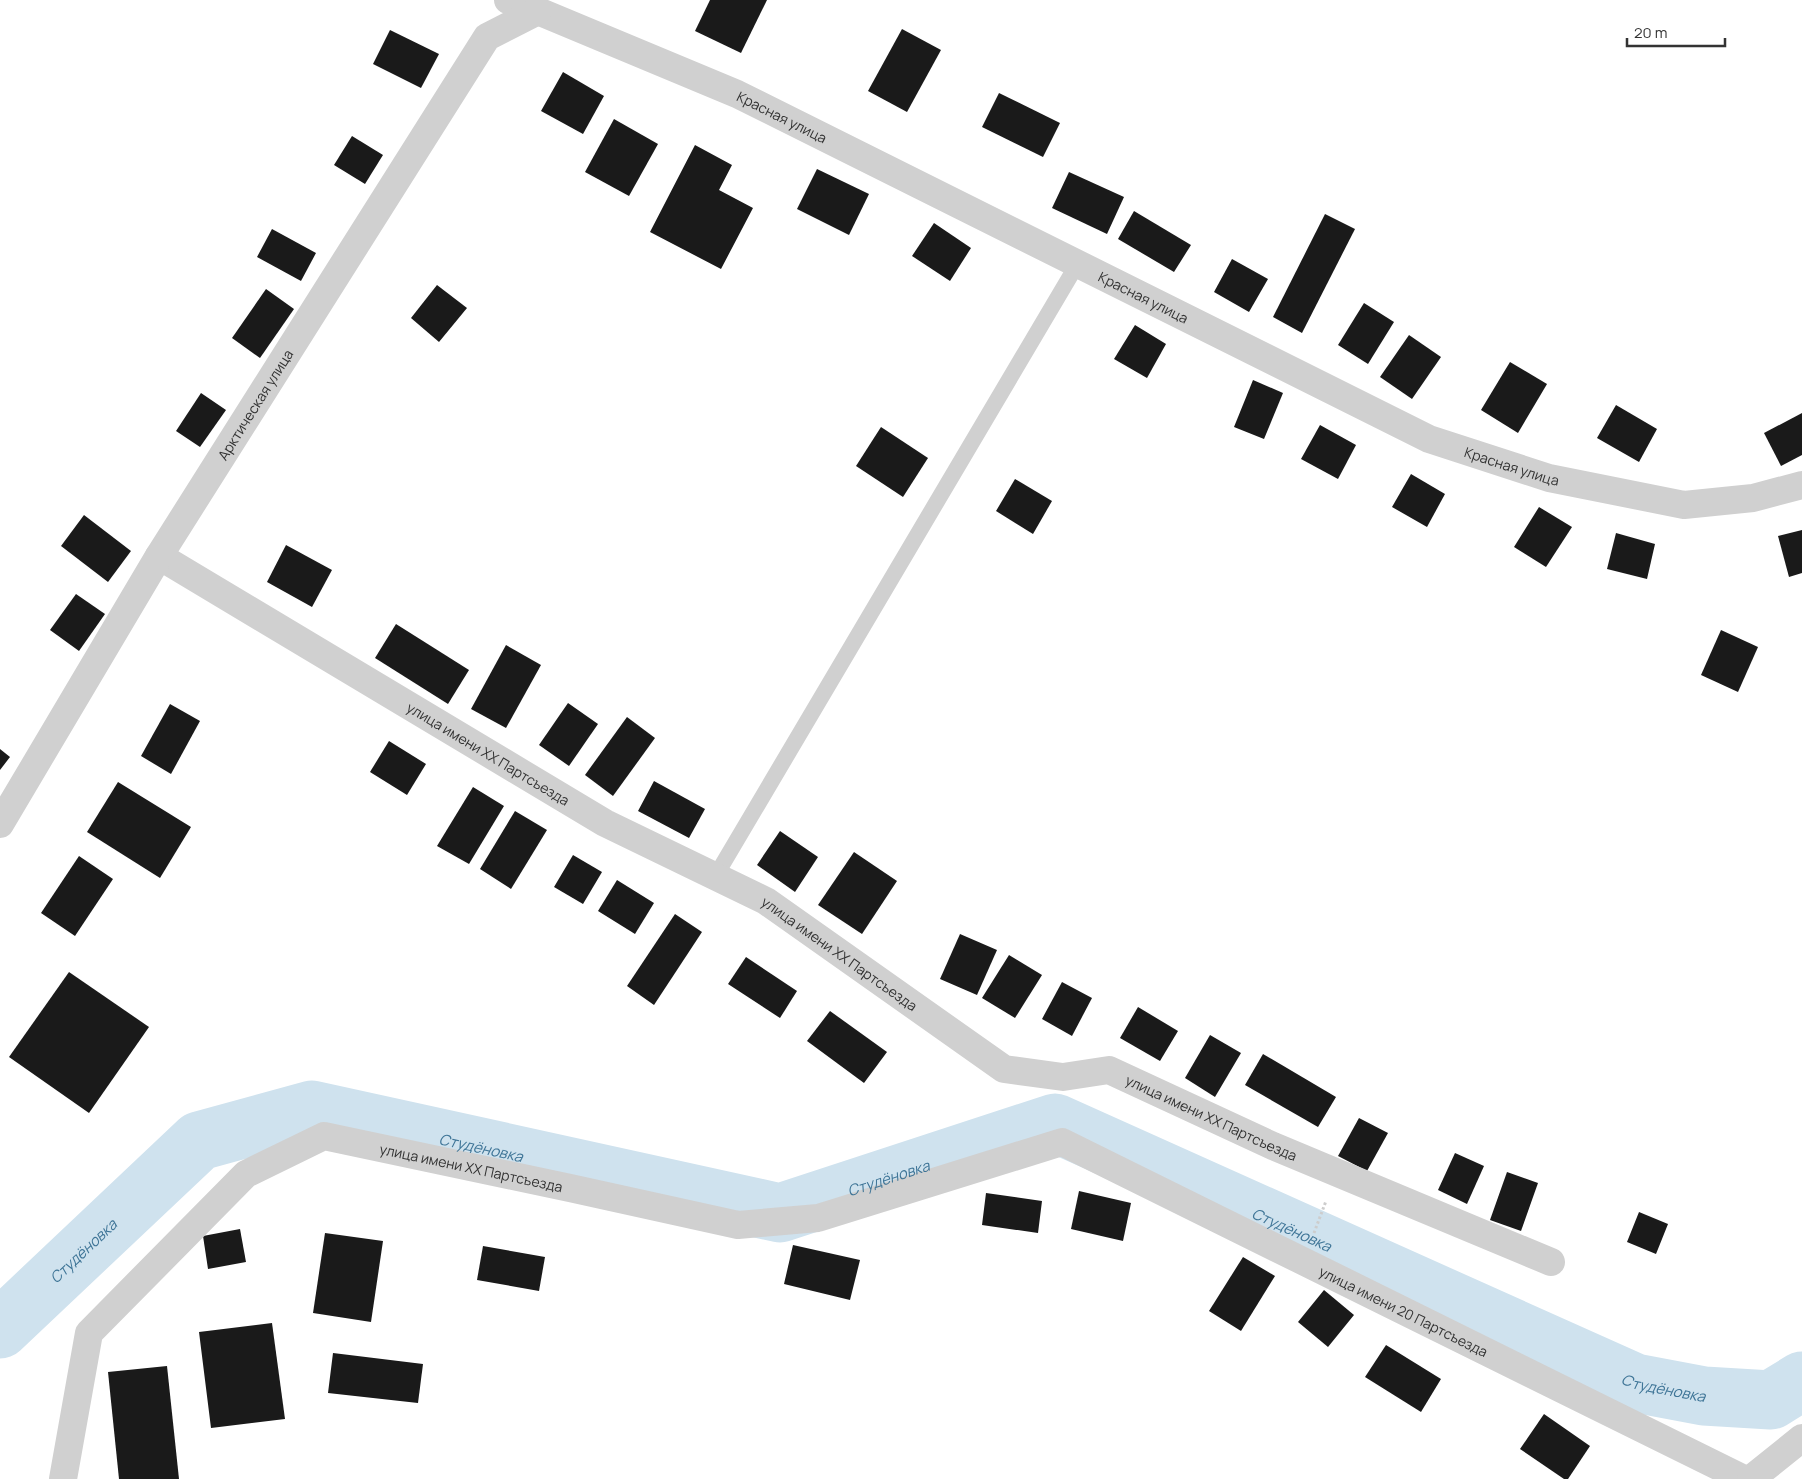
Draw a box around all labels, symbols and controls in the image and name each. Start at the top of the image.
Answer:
scale bar [1627,15,1724,47]
text: 20 m [1634,22,1667,43]
street label: Красная улица [734,86,830,147]
street label: Красная улица [1095,266,1192,327]
street label: Арктическая улица [213,345,297,463]
street label: Красная улица [1462,442,1561,489]
street label: улица имени ХХ Партсъезда [404,697,573,809]
street label: улица имени ХХ Партсъезда [758,892,921,1015]
street label: улица имени ХХ Партсъезда [1123,1070,1300,1165]
water label: Студёновка [437,1128,526,1167]
street label: улица имени ХХ Партсъезда [378,1139,564,1196]
water label: Студёновка [844,1154,933,1201]
water label: Студёновка [1249,1202,1336,1256]
water label: Студёновка [45,1213,122,1288]
street label: улица имени 20 Партсъезда [1316,1261,1491,1361]
water label: Студёновка [1618,1368,1708,1407]

